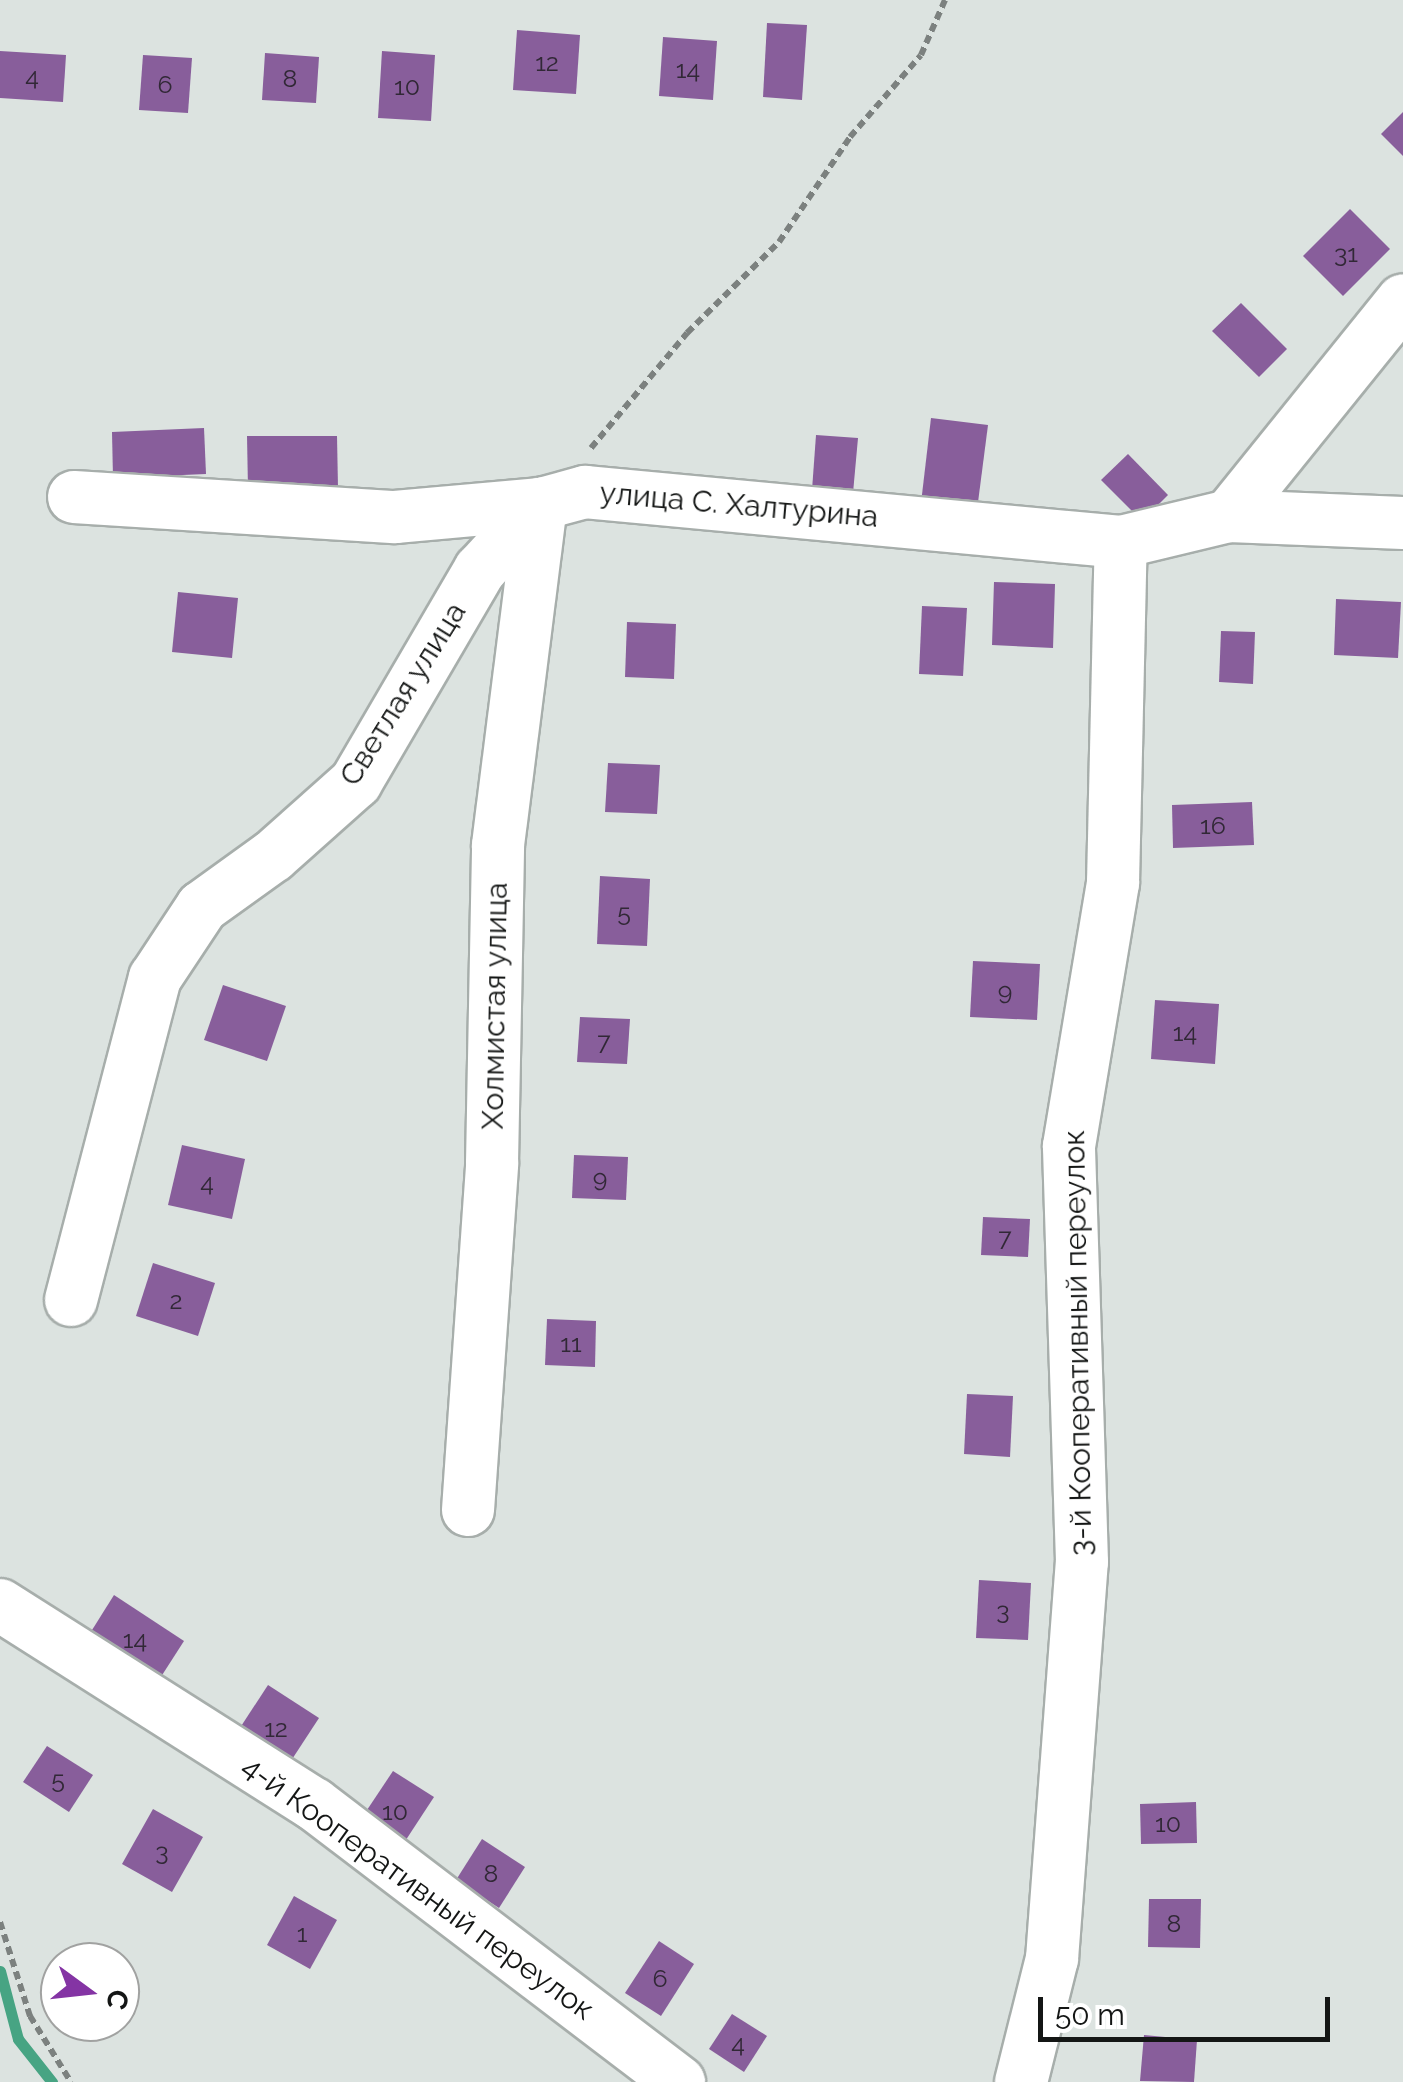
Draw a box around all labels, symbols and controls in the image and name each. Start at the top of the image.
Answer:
house number: 12 [535,47,559,77]
house number: 14 [676,54,700,84]
house number: 4 [25,61,39,91]
house number: 8 [283,63,297,93]
house number: 6 [157,69,173,99]
house number: 10 [394,71,420,101]
house number: 31 [1334,238,1358,268]
street label: улица С. Халтурина [598,475,880,535]
street label: Светлая улица [332,595,474,793]
house number: 16 [1200,810,1226,840]
street label: Холмистая улица [475,882,515,1130]
house number: 5 [617,897,631,927]
house number: 9 [998,976,1012,1006]
house number: 14 [1173,1017,1197,1047]
house number: 7 [597,1026,611,1056]
street label: 3-й Кооперативный переулок [1056,1130,1100,1556]
house number: 9 [593,1163,607,1193]
house number: 4 [200,1167,214,1197]
house number: 7 [998,1222,1012,1252]
house number: 2 [169,1285,183,1315]
house number: 11 [560,1328,582,1358]
house number: 3 [996,1595,1010,1625]
house number: 14 [123,1624,147,1654]
house number: 12 [264,1713,288,1743]
street label: 4-й Кооперативный переулок [235,1748,601,2028]
house number: 5 [51,1764,65,1794]
house number: 10 [382,1796,408,1826]
house number: 10 [1155,1808,1181,1838]
house number: 3 [155,1836,169,1866]
house number: 8 [484,1858,498,1888]
house number: 8 [1167,1908,1181,1938]
house number: 1 [297,1918,307,1948]
north arrow [40,1942,140,2042]
house number: 6 [652,1963,668,1993]
scale bar [1043,1977,1336,2039]
text: С [99,1986,136,2013]
text: 50 m [1055,1997,1125,2032]
house number: 4 [731,2028,745,2058]

